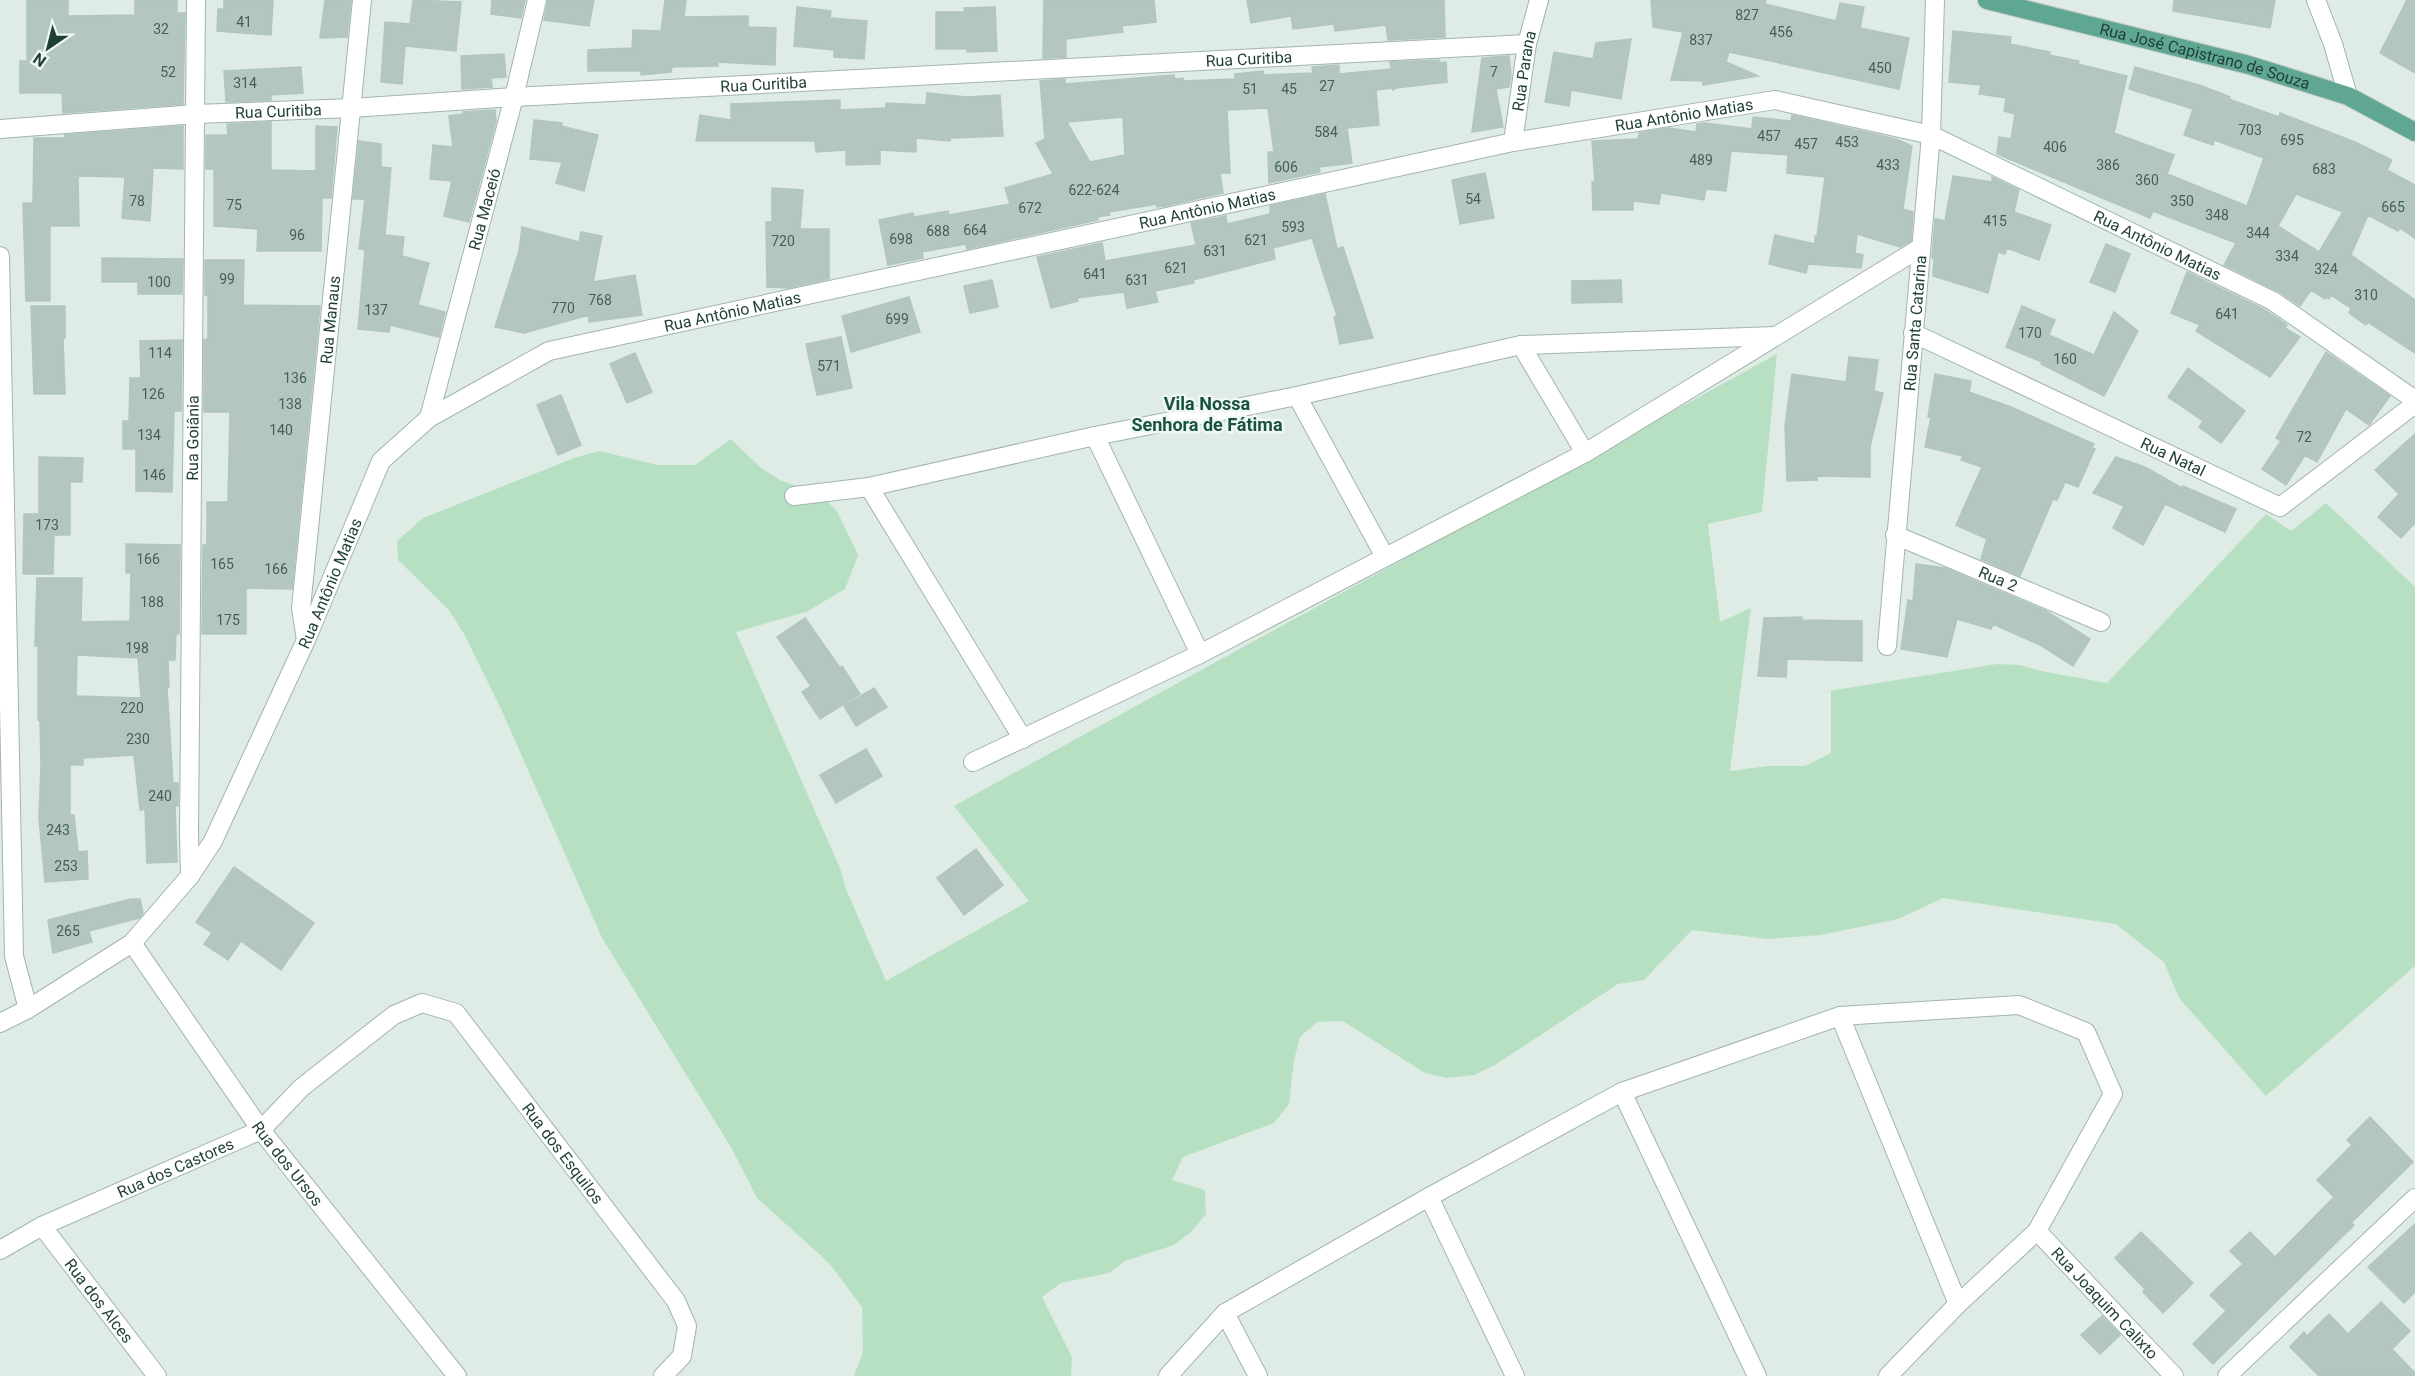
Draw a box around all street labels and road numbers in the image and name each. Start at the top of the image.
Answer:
street label: Rua José Capistrano de Souza [2098,19,2312,94]
street label: Rua Parana [1509,28,1540,112]
street label: Rua Curitiba [1205,47,1293,71]
street label: Rua Curitiba [720,73,807,96]
street label: Rua Antônio Matias [1614,95,1754,135]
street label: Rua Curitiba [235,100,322,122]
street label: Rua Maceió [465,166,505,252]
street label: Rua Antônio Matias [1137,185,1278,233]
street label: Rua Antônio Matias [2091,206,2224,284]
street label: Rua Santa Catarina [1900,255,1931,392]
street label: Rua Manaus [317,275,344,365]
street label: Rua Antônio Matias [662,288,803,336]
street label: Rua Goiânia [183,395,203,481]
street label: Rua Natal [2138,433,2208,480]
street label: Rua Antônio Matias [294,515,366,652]
street label: Rua 2 [1976,562,2020,596]
street label: Rua dos Esquilos [518,1099,607,1208]
street label: Rua dos Ursos [248,1118,327,1210]
street label: Rua dos Castores [114,1134,237,1202]
street label: Rua Joaquim Calixto [2047,1243,2162,1363]
street label: Rua dos Alces [60,1255,137,1347]

